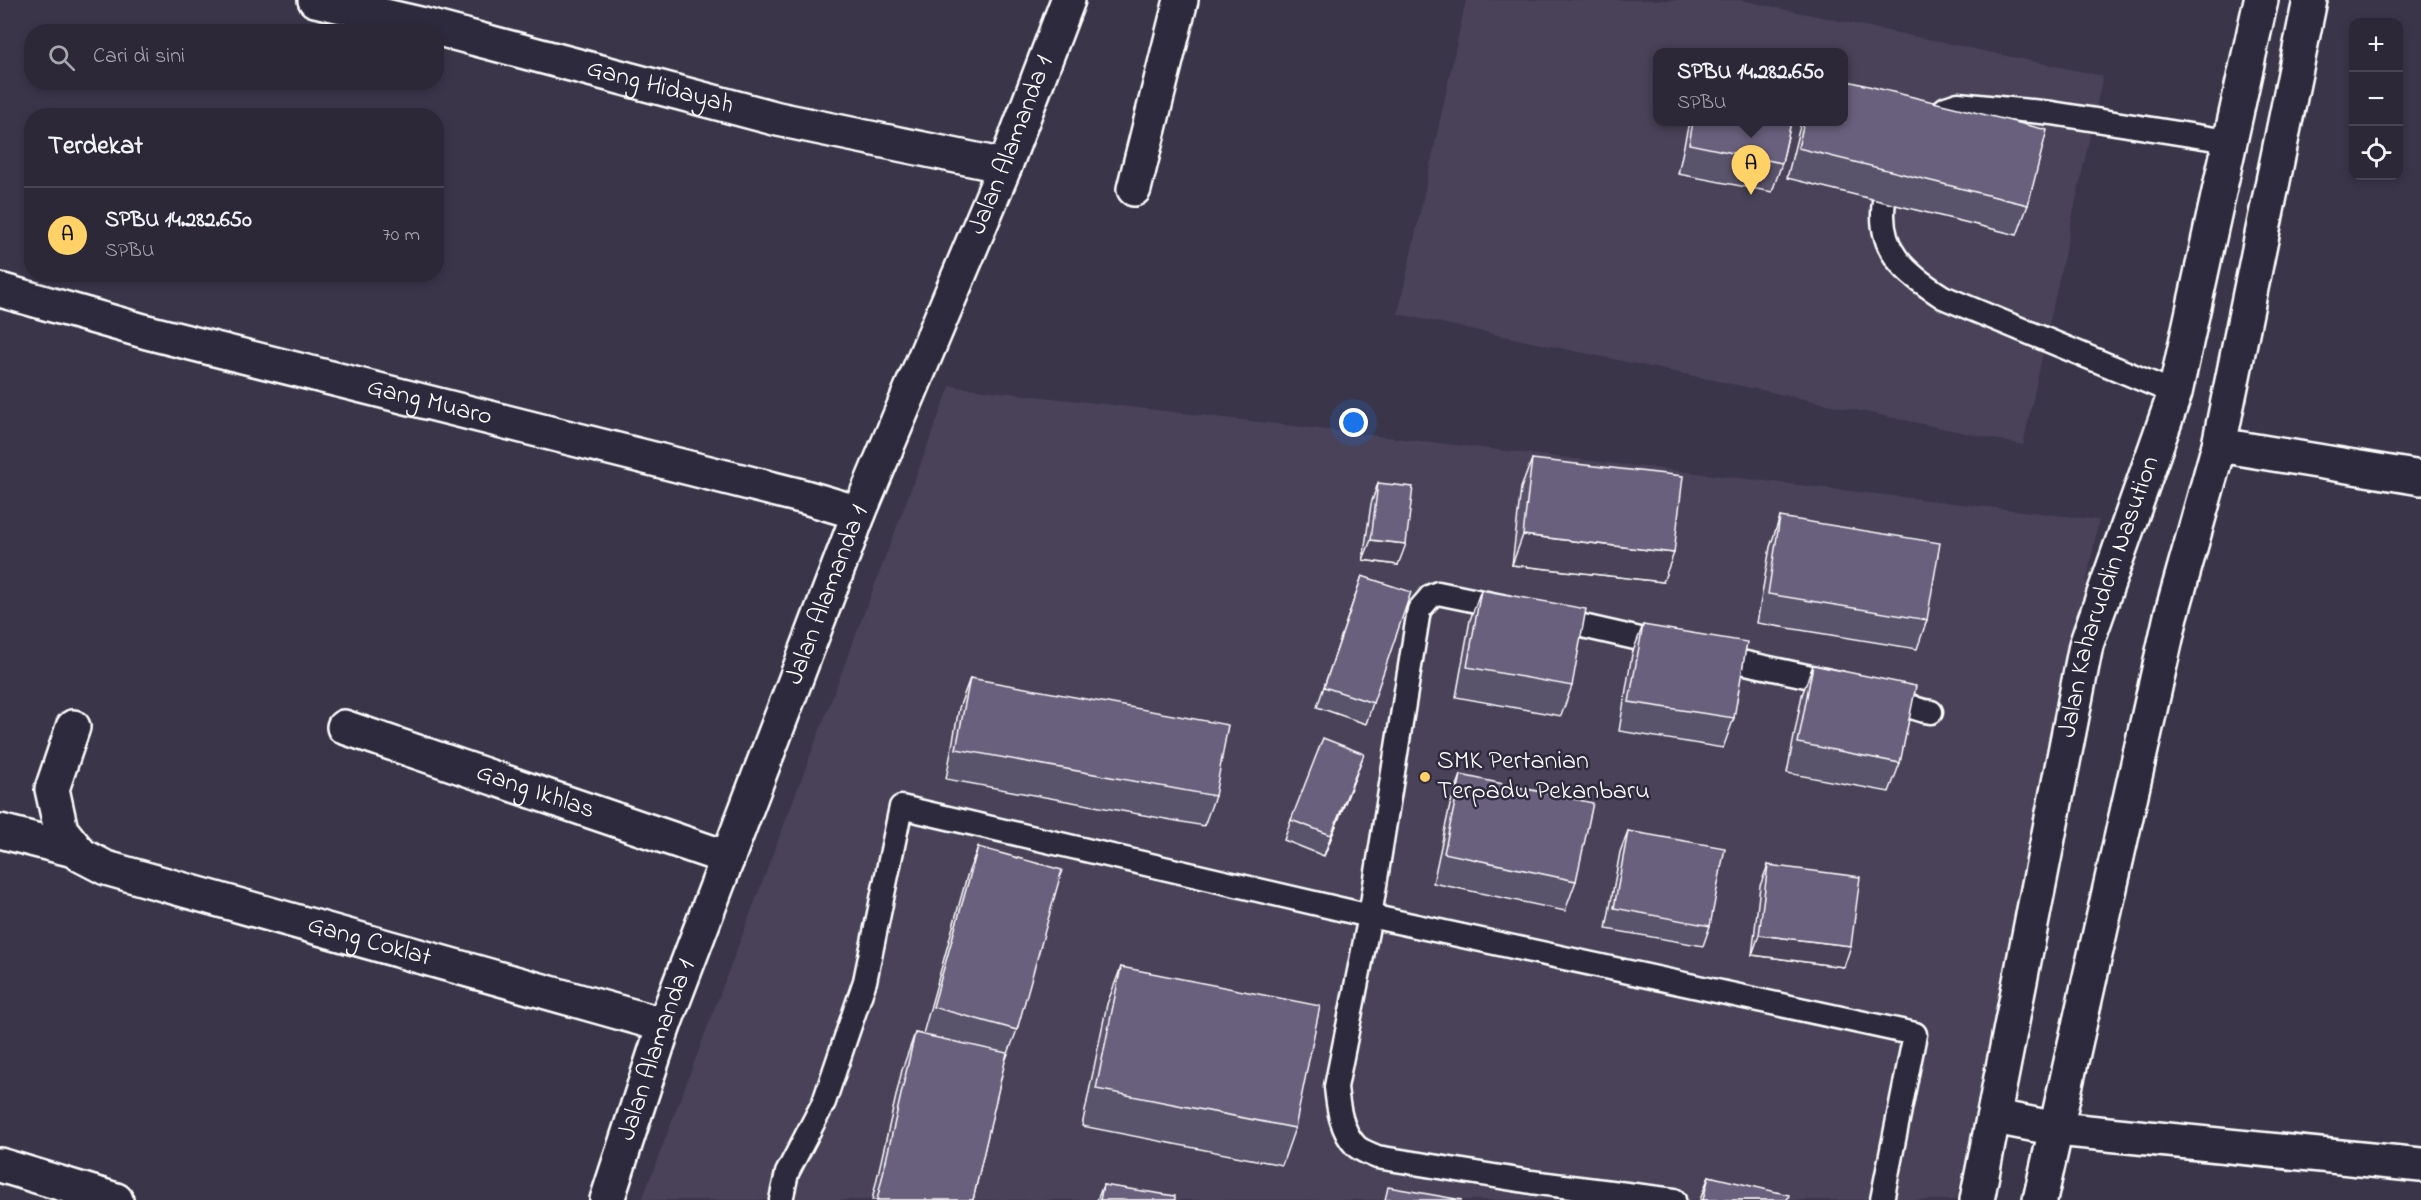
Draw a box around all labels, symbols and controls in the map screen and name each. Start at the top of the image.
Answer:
map controls [2349,18,2403,180]
button: + [2349,18,2403,72]
search box [24,24,444,90]
icon: search [45,41,78,74]
text: Cari di sini [93,41,185,73]
popup [1653,48,1848,126]
street label: Gang Hidayah [582,50,738,125]
street label: Jalan Alamanda 1 [959,50,1064,241]
text: SPBU 14.282.650 [1677,57,1824,89]
button: − [2349,72,2403,126]
text: SPBU [1677,89,1726,118]
button: locate [2349,126,2403,180]
text: Terdekat [48,128,143,166]
pin: A [1732,146,1770,195]
text: SPBU 14.282.650 [105,205,252,237]
text: A [61,221,74,250]
text: 70 m [383,221,420,250]
text: SPBU [105,237,154,266]
street label: Gang Muaro [363,369,496,437]
your location [1339,408,1368,437]
street label: Jalan Kaharuddin Nasution [2049,451,2170,741]
street label: Jalan Alamanda 1 [776,499,879,690]
place label: SMK Pertanian Terpadu Pekanbaru [1437,743,1650,811]
street label: Gang Ikhlas [471,754,599,830]
marker: SMK Pertanian Terpadu Pekanbaru [1418,770,1432,784]
street label: Gang Coklat [303,907,436,978]
street label: Jalan Alamanda 1 [609,954,706,1146]

